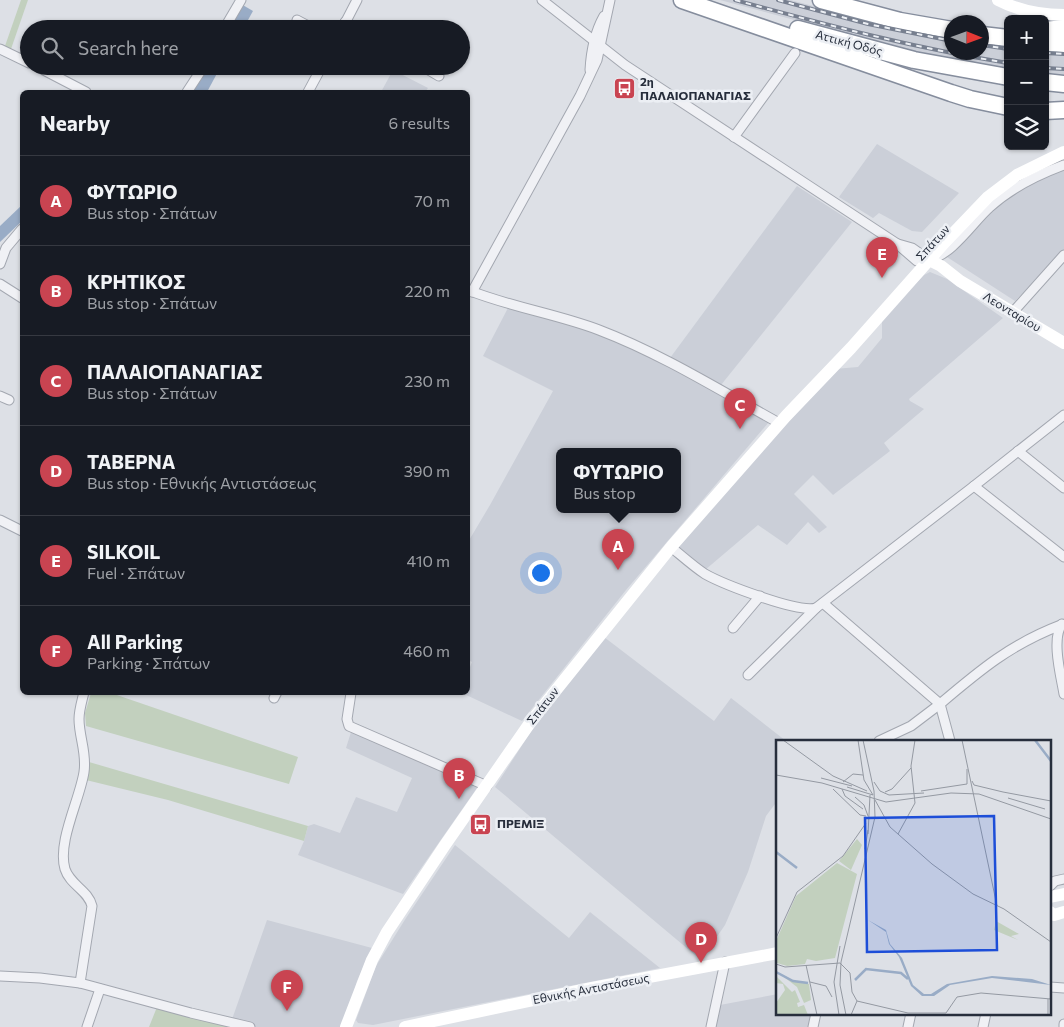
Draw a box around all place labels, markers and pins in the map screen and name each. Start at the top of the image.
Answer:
place label: 2η ΠΑΛΑΙΟΠΑΝΑΓΙΑΣ [640,74,751,102]
bus stop icon: 2η ΠΑΛΑΙΟΠΑΝΑΓΙΑΣ [612,77,636,101]
pin: E [866,237,898,278]
pin: C [724,388,756,429]
pin: A [602,529,634,570]
pin: B [443,758,475,799]
bus stop icon: ΠΡΕΜΙΞ [469,812,493,836]
place label: ΠΡΕΜΙΞ [497,816,544,830]
pin: D [685,922,717,963]
pin: F [271,970,303,1011]

